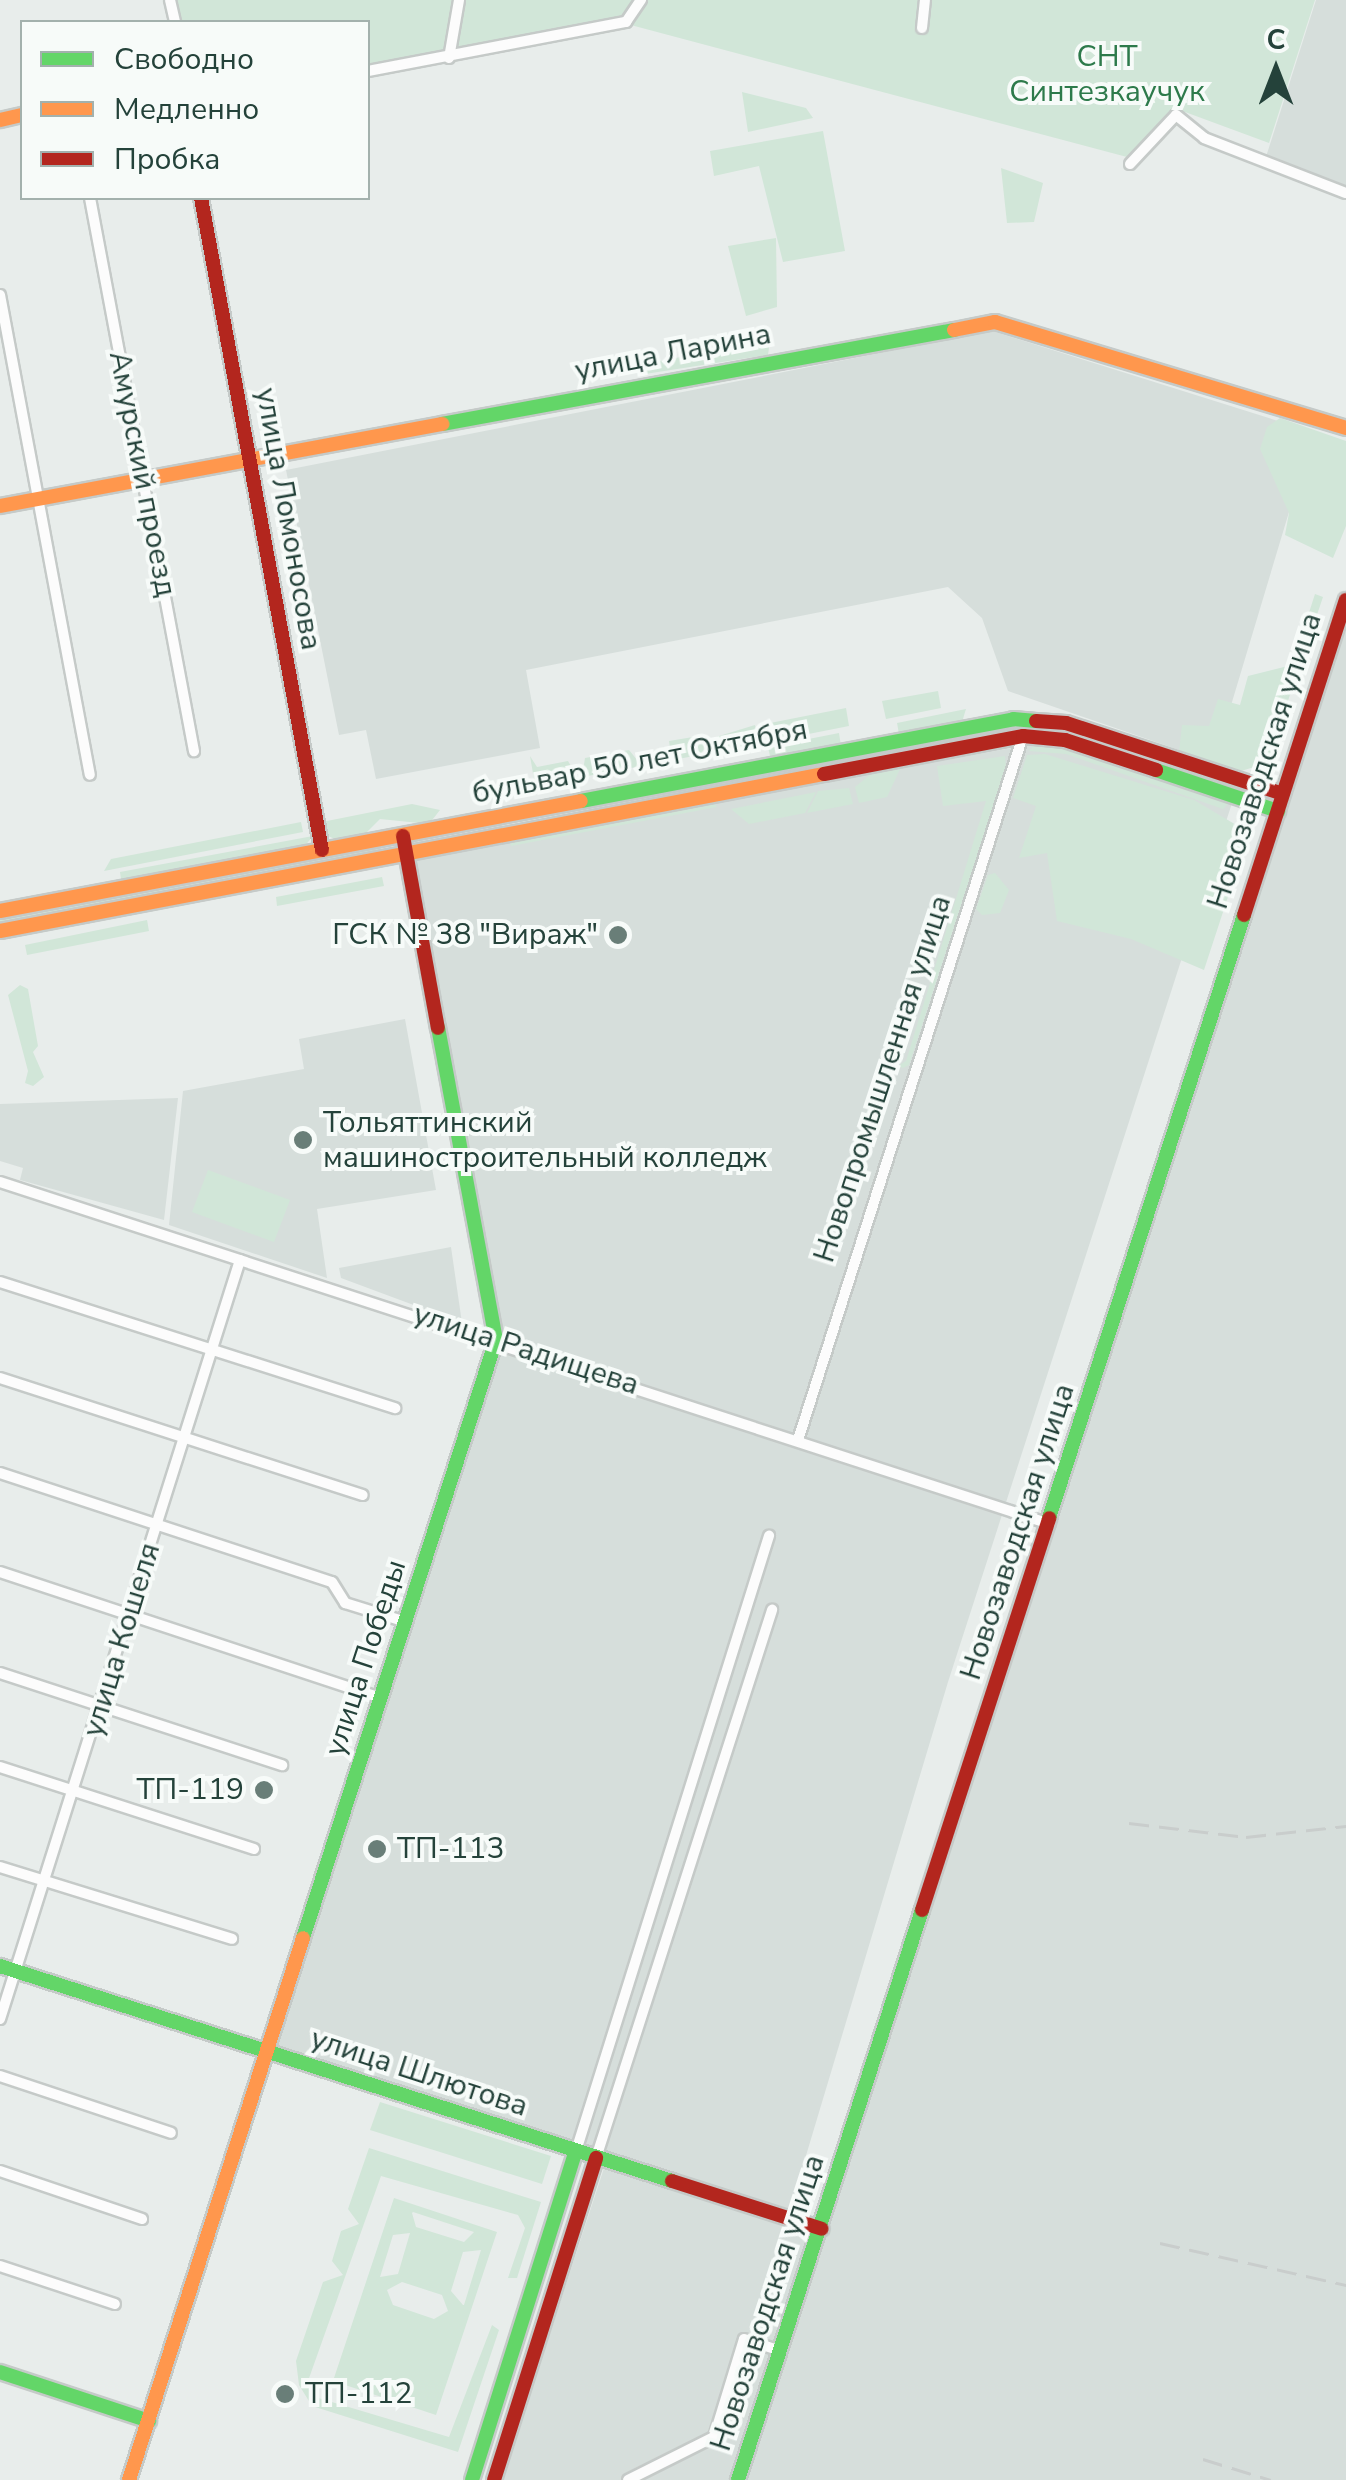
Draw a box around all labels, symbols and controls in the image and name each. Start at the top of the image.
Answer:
legend [20,20,370,200]
north arrow [1226,20,1326,120]
text: С [1266,21,1286,59]
text: Свободно [114,39,254,80]
park label: СНТ Синтезкаучук [1009,39,1205,110]
text: Медленно [114,89,259,130]
text: Пробка [114,139,220,180]
street label: улица Ларина [572,316,774,390]
street label: Амурский проезд [101,348,183,600]
street label: улица Ломоносова [247,385,329,653]
street label: Новозаводская улица [1200,608,1330,914]
street label: бульвар 50 лет Октября [469,712,811,812]
street label: Новопромышленная улица [807,891,959,1267]
place label: ГСК № 38 "Вираж" [332,917,598,953]
marker: ГСК № 38 "Вираж" [607,924,629,946]
place label: Тольяттинский машиностроительный колледж [323,1105,767,1176]
marker: Тольяттинский машиностроительный колледж [292,1129,314,1151]
street label: улица Радищева [409,1297,643,1403]
street label: Новозаводская улица [953,1379,1083,1685]
street label: улица Кошеля [75,1539,169,1741]
street label: улица Победы [317,1555,415,1761]
place label: ТП-119 [137,1772,244,1808]
marker: ТП-119 [253,1779,275,1801]
place label: ТП-113 [397,1831,504,1867]
marker: ТП-113 [366,1838,388,1860]
street label: улица Шлютова [306,2021,532,2125]
street label: Новозаводская улица [703,2150,833,2456]
place label: ТП-112 [305,2376,412,2412]
marker: ТП-112 [274,2383,296,2405]

